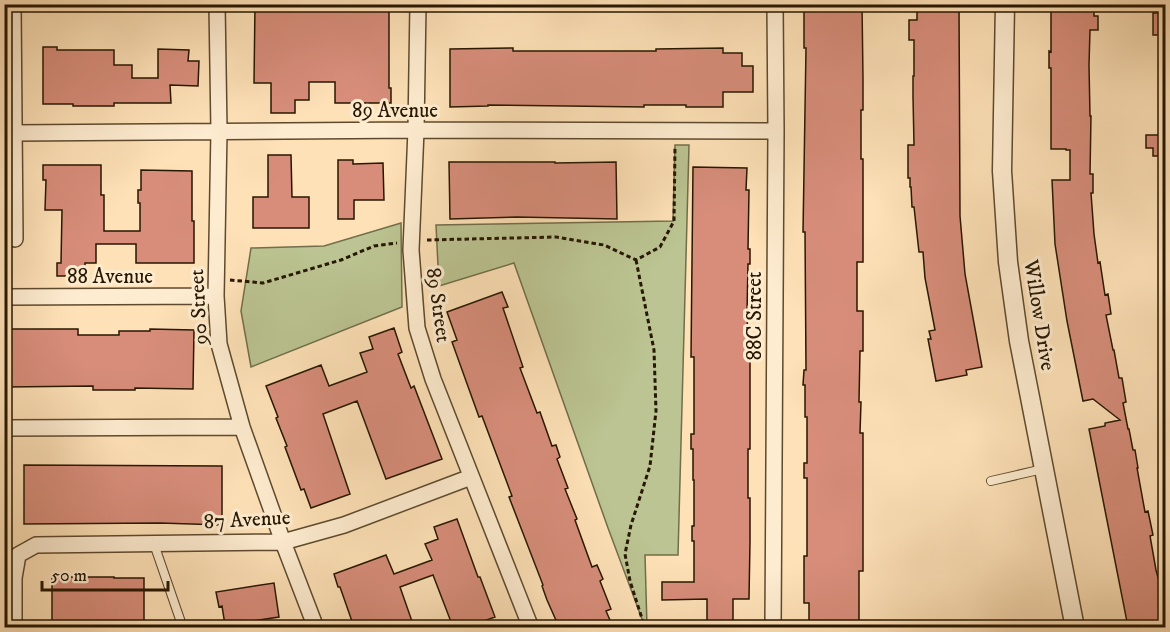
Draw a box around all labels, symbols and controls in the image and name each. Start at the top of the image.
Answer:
street label: 89 Avenue [352,98,438,124]
street label: Willow Drive [1017,257,1061,373]
street label: 88 Avenue [67,264,153,290]
street label: 89 Street [420,266,456,344]
street label: 90 Street [184,268,214,347]
street label: 88C Street [742,271,768,361]
street label: 87 Avenue [203,505,291,535]
scale bar [42,554,168,592]
text: 50 m [51,565,87,587]

